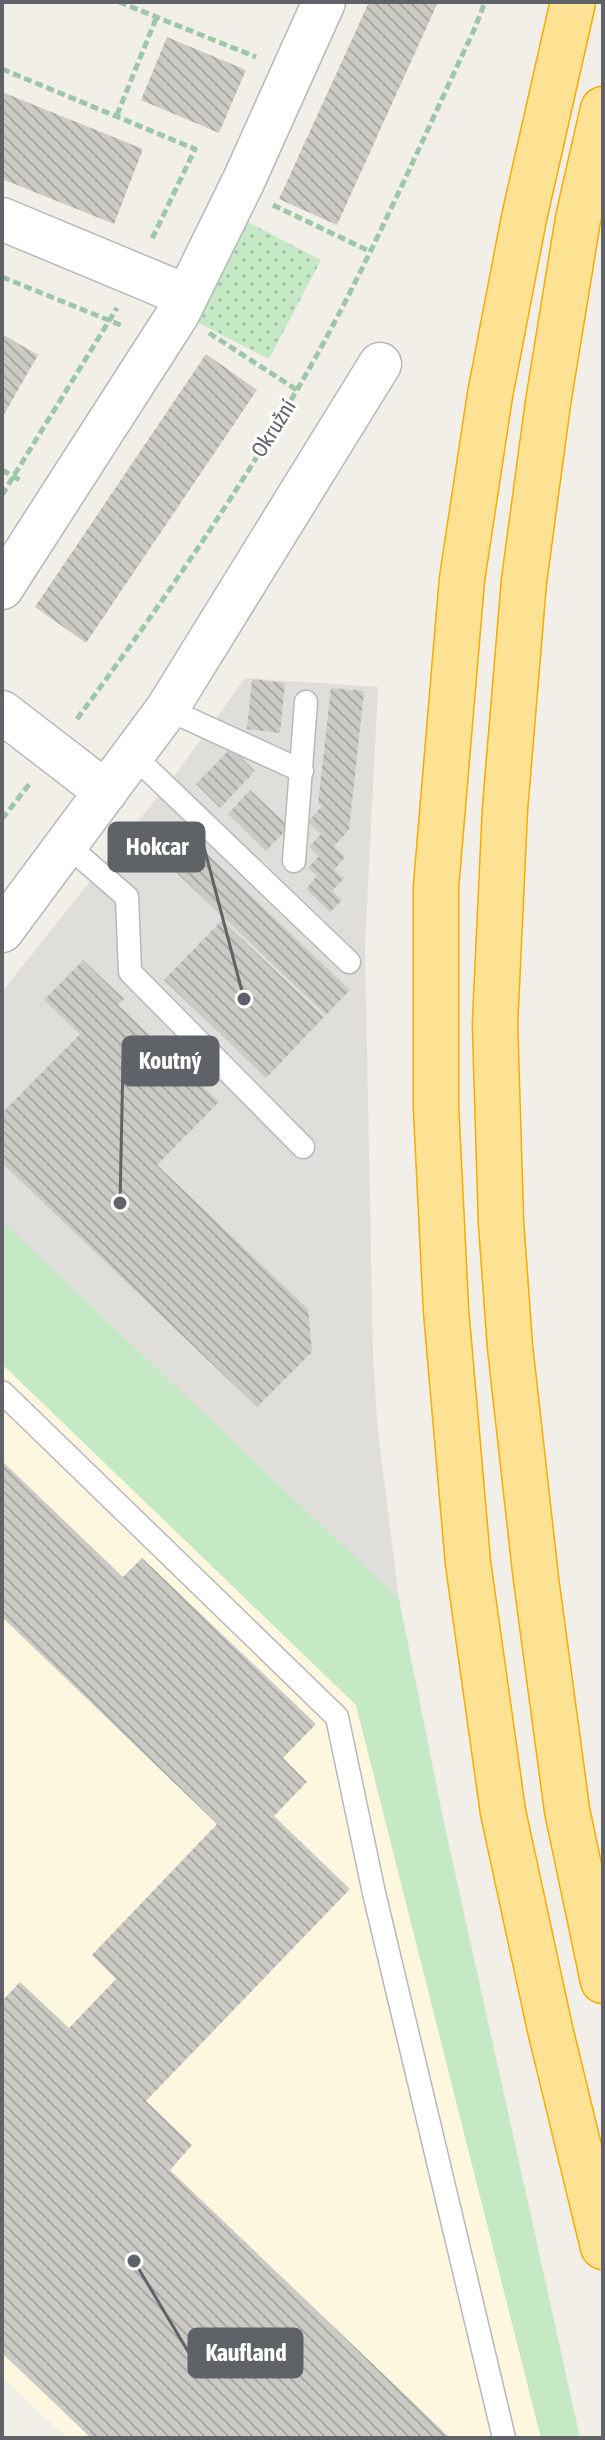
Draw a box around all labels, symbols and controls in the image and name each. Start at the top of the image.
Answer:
street label: Okružní [245,394,301,462]
callout: Hokcar [109,823,204,871]
text: Hokcar [126,833,189,860]
callout: Koutný [123,1037,218,1085]
text: Koutný [139,1047,201,1074]
callout: Kaufland [189,2329,302,2377]
text: Kaufland [205,2339,287,2366]

